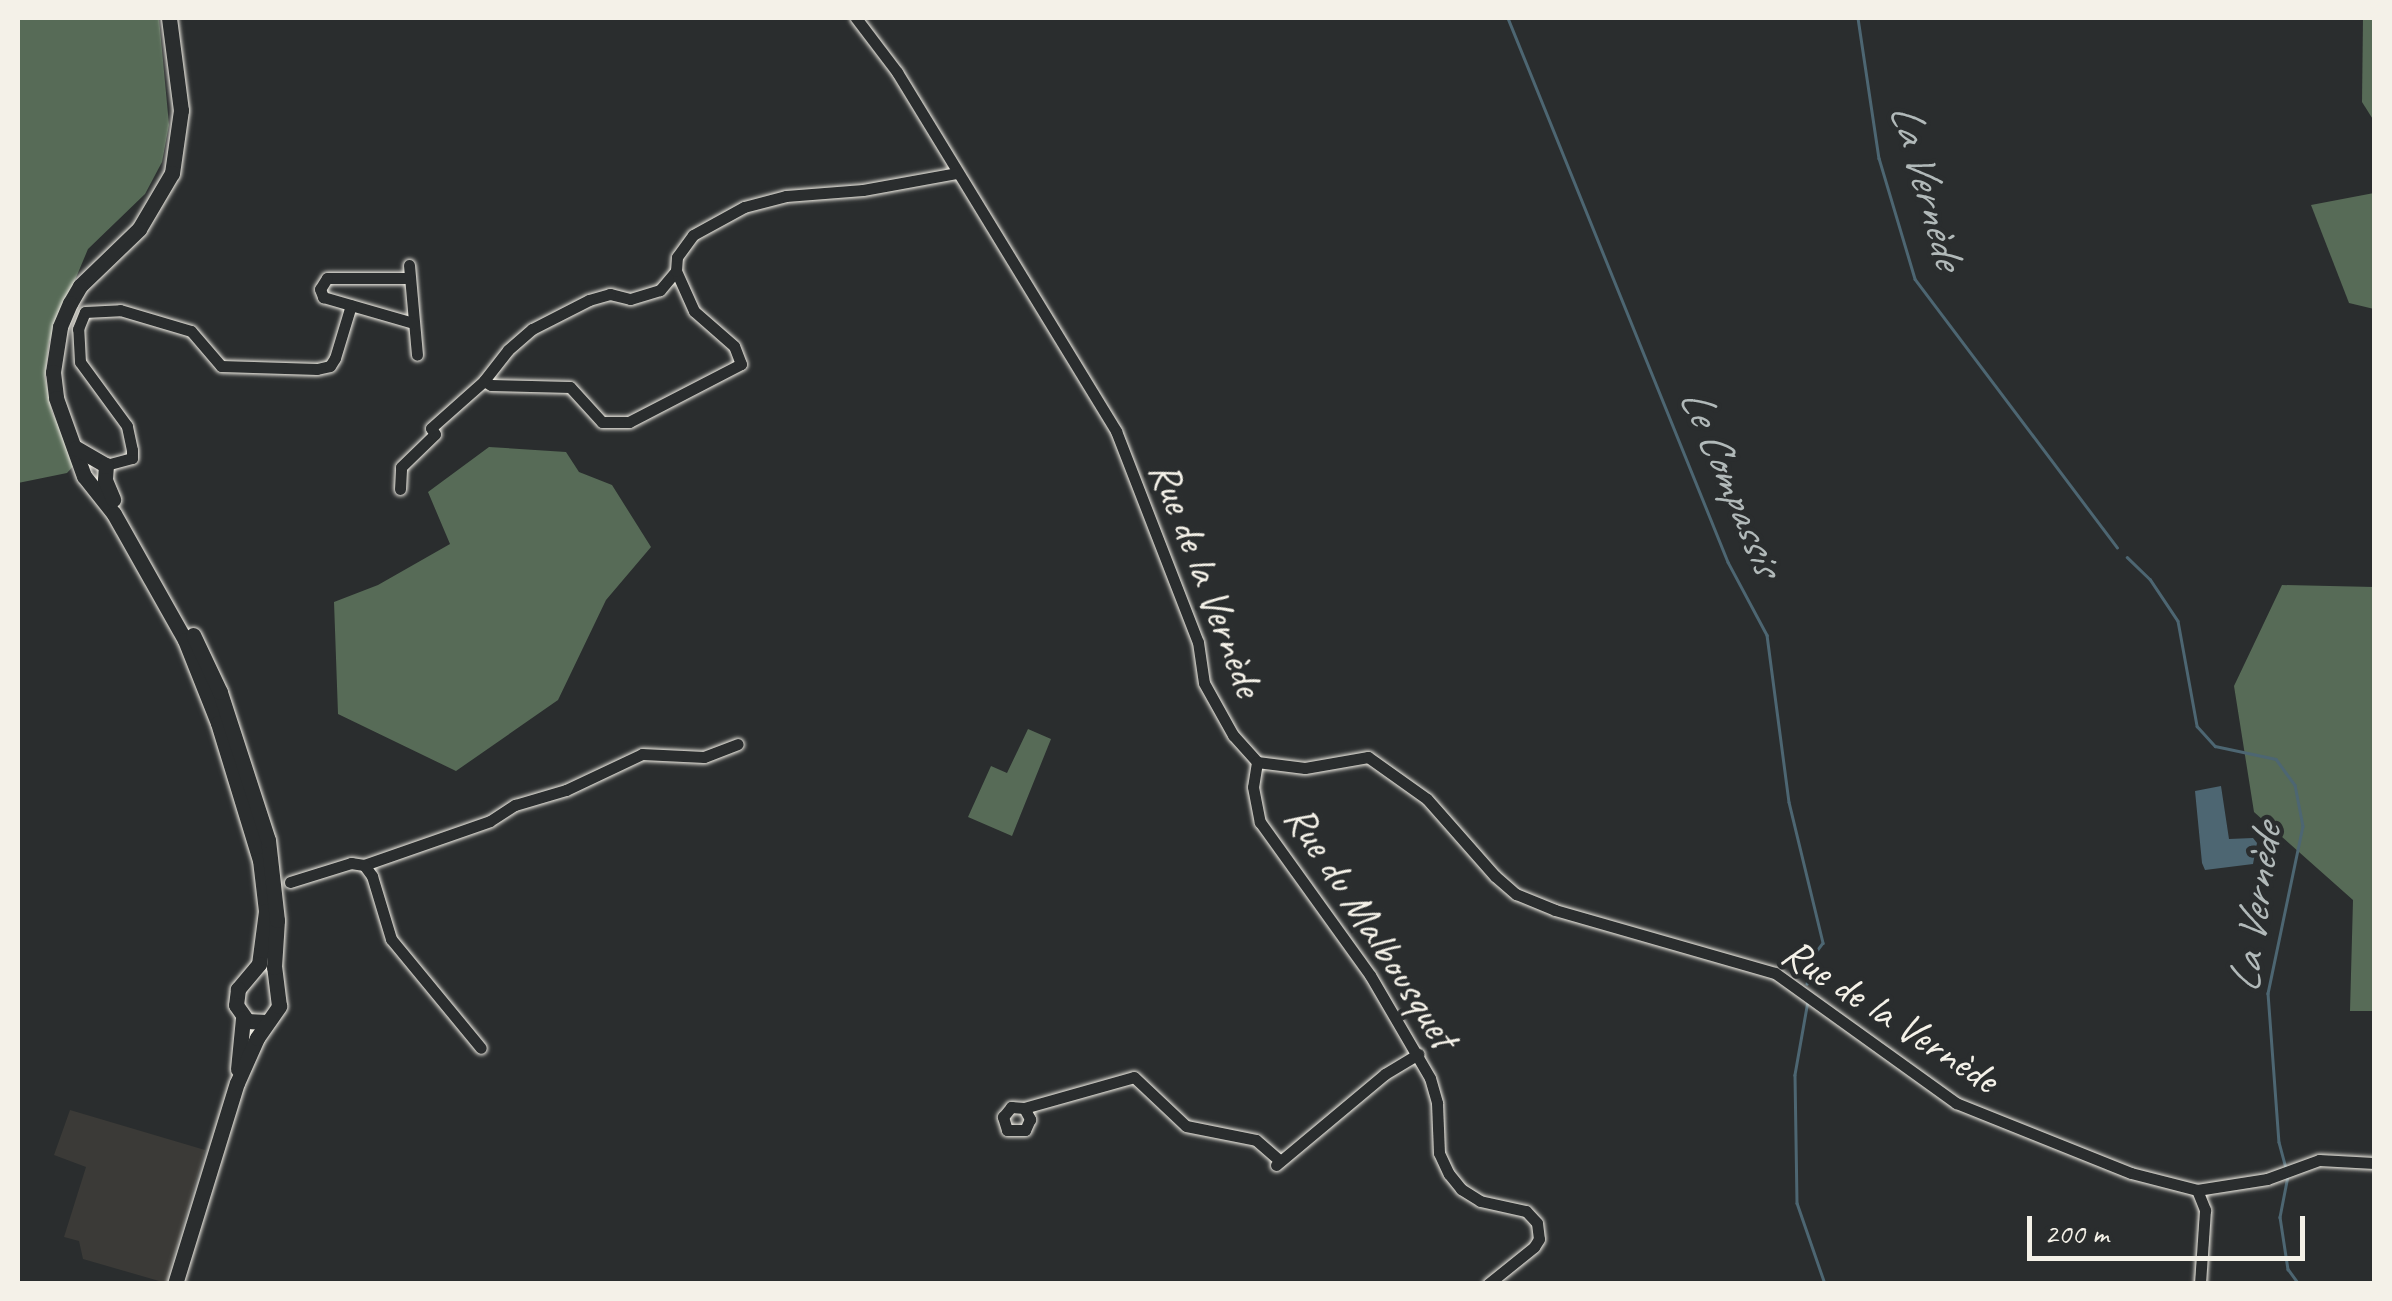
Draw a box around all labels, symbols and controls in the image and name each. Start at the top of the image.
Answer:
water label: La Vernède [1878,97,1976,273]
water label: Le Compassis [1668,380,1794,582]
street label: Rue de la Vernède [1138,454,1274,704]
street label: Rue du Malbousquet [1274,796,1468,1058]
water label: La Vernède [2217,822,2293,996]
street label: Rue de la Vernède [1773,927,2007,1105]
scale bar [2032,1196,2310,1258]
text: 200 m [2044,1214,2109,1252]

